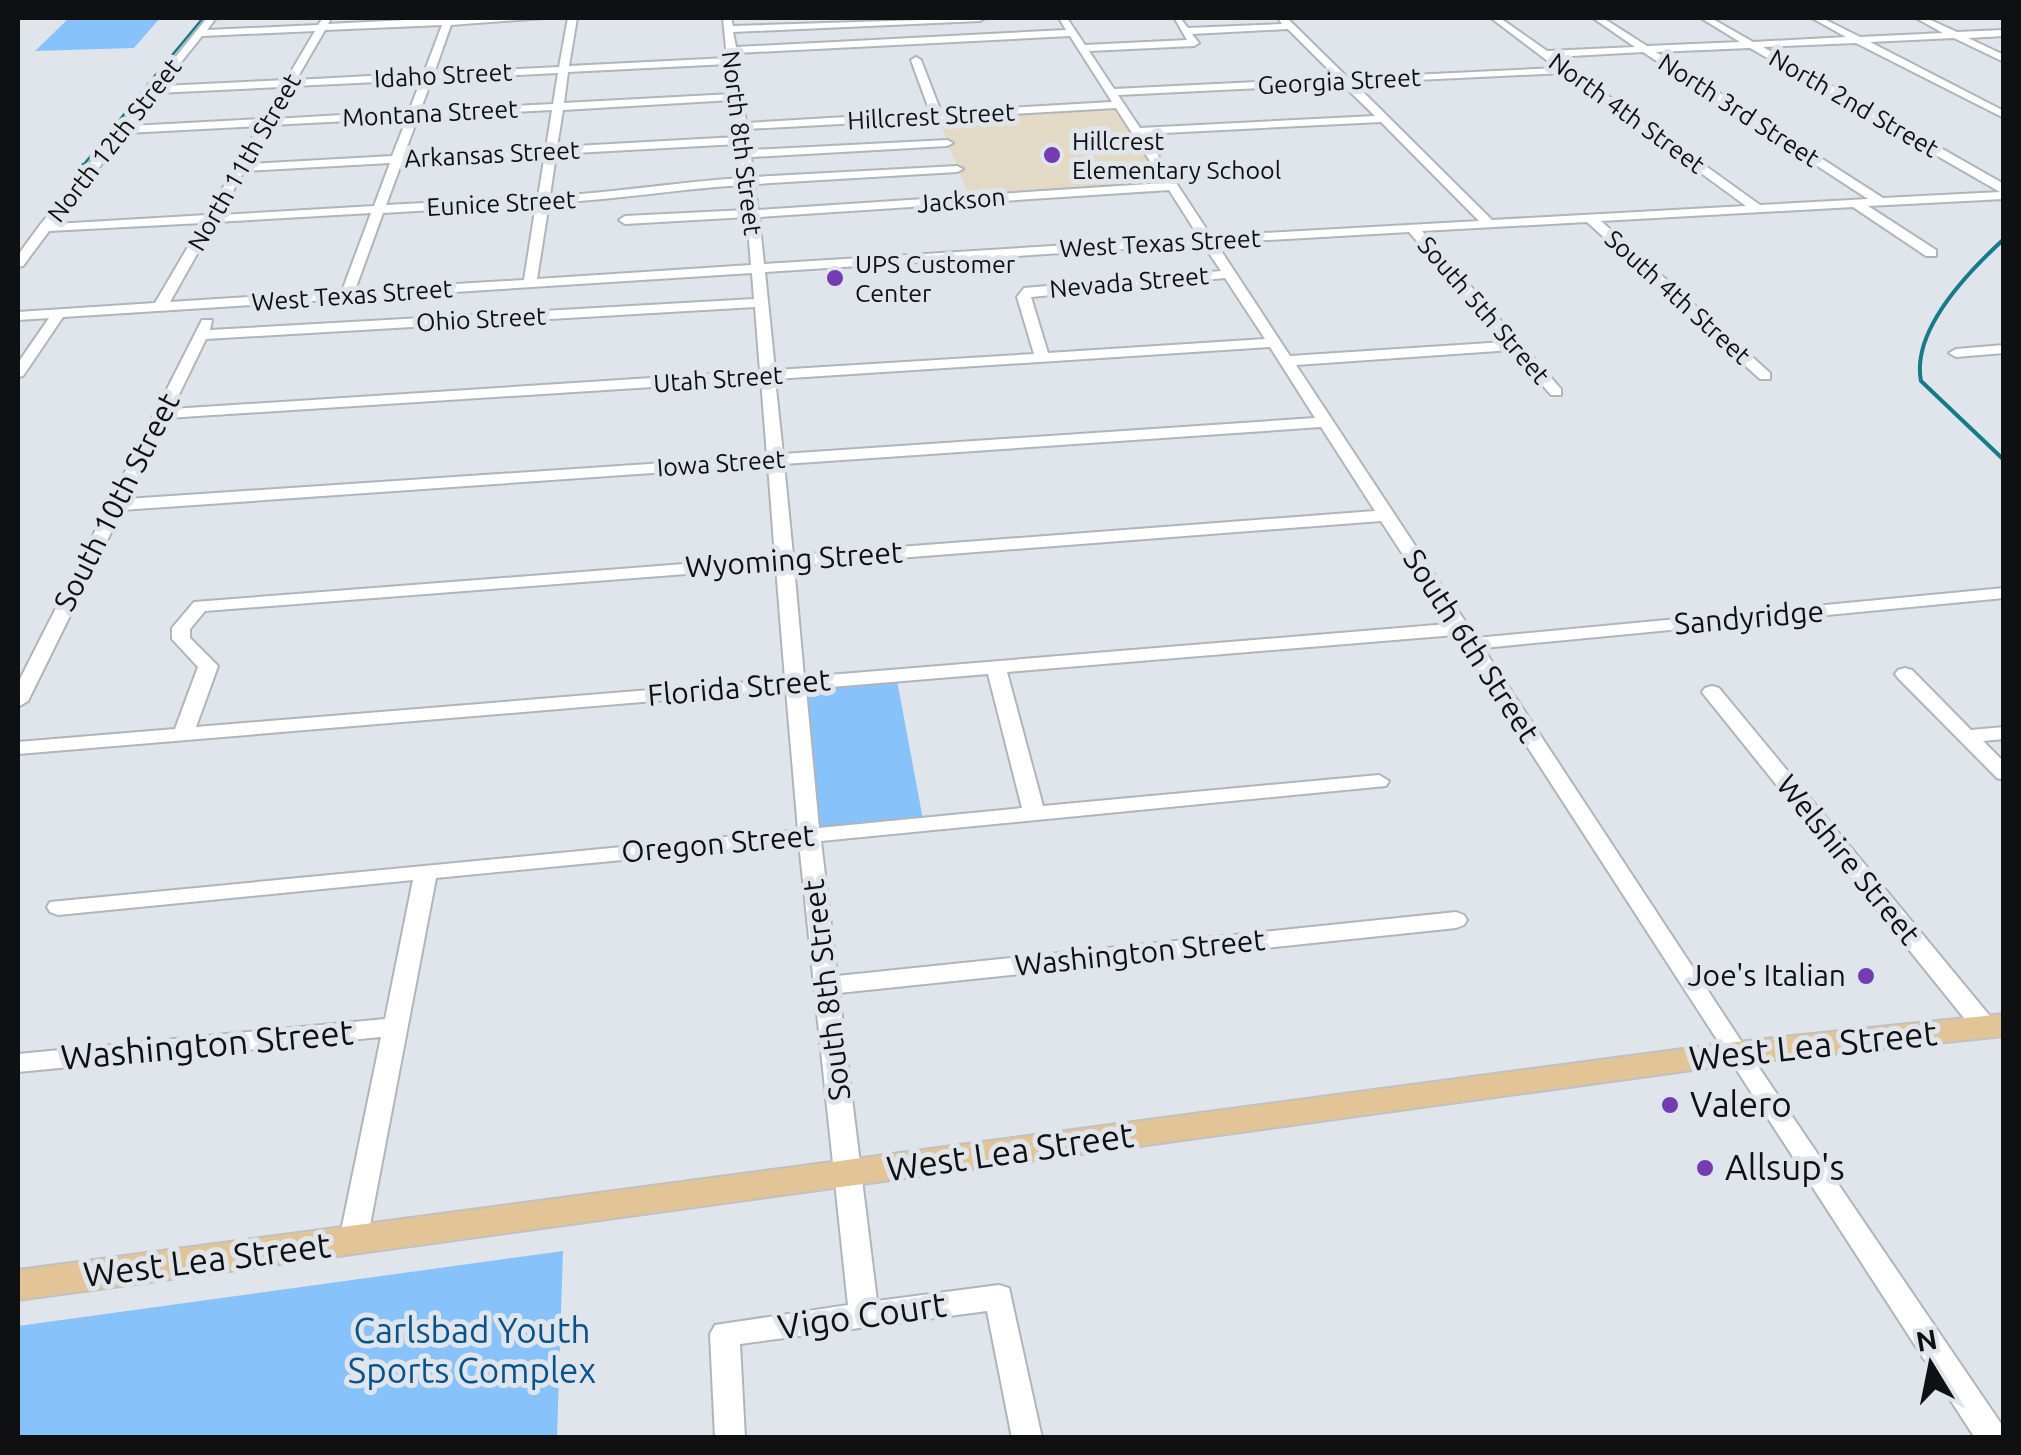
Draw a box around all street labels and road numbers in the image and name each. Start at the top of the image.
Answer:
street label: North 2nd Street [1765,43,1944,163]
street label: North 4th Street [1544,47,1710,179]
street label: North 3rd Street [1654,48,1825,172]
street label: North 8th Street [717,49,767,237]
street label: North 12th Street [42,53,187,227]
street label: Idaho Street [373,57,513,93]
street label: Georgia Street [1257,63,1421,99]
street label: North 11th Street [182,68,306,255]
street label: Montana Street [341,94,519,132]
street label: Hillcrest Street [847,98,1016,134]
street label: Arkansas Street [404,135,581,173]
street label: Jackson [915,182,1007,218]
street label: Eunice Street [426,185,576,221]
street label: West Texas Street [1059,224,1261,262]
street label: South 4th Street [1600,225,1756,370]
street label: South 5th Street [1413,231,1556,389]
street label: Nevada Street [1048,261,1210,303]
street label: West Texas Street [251,274,454,316]
street label: Ohio Street [415,302,547,336]
street label: Utah Street [652,361,784,397]
street label: South 10th Street [47,387,186,616]
street label: Iowa Street [656,445,786,481]
street label: Wyoming Street [684,534,904,584]
street label: South 6th Street [1397,543,1547,748]
street label: Sandyridge [1673,594,1825,640]
street label: Florida Street [646,662,832,712]
street label: Welshire Street [1770,768,1927,951]
street label: Oregon Street [620,818,816,868]
street label: South 8th Street [796,877,856,1103]
street label: Washington Street [1013,922,1267,982]
street label: Washington Street [59,1011,355,1077]
street label: West Lea Street [1687,1012,1939,1078]
street label: West Lea Street [884,1114,1136,1188]
street label: West Lea Street [81,1224,333,1294]
street label: Vigo Court [775,1283,949,1347]

